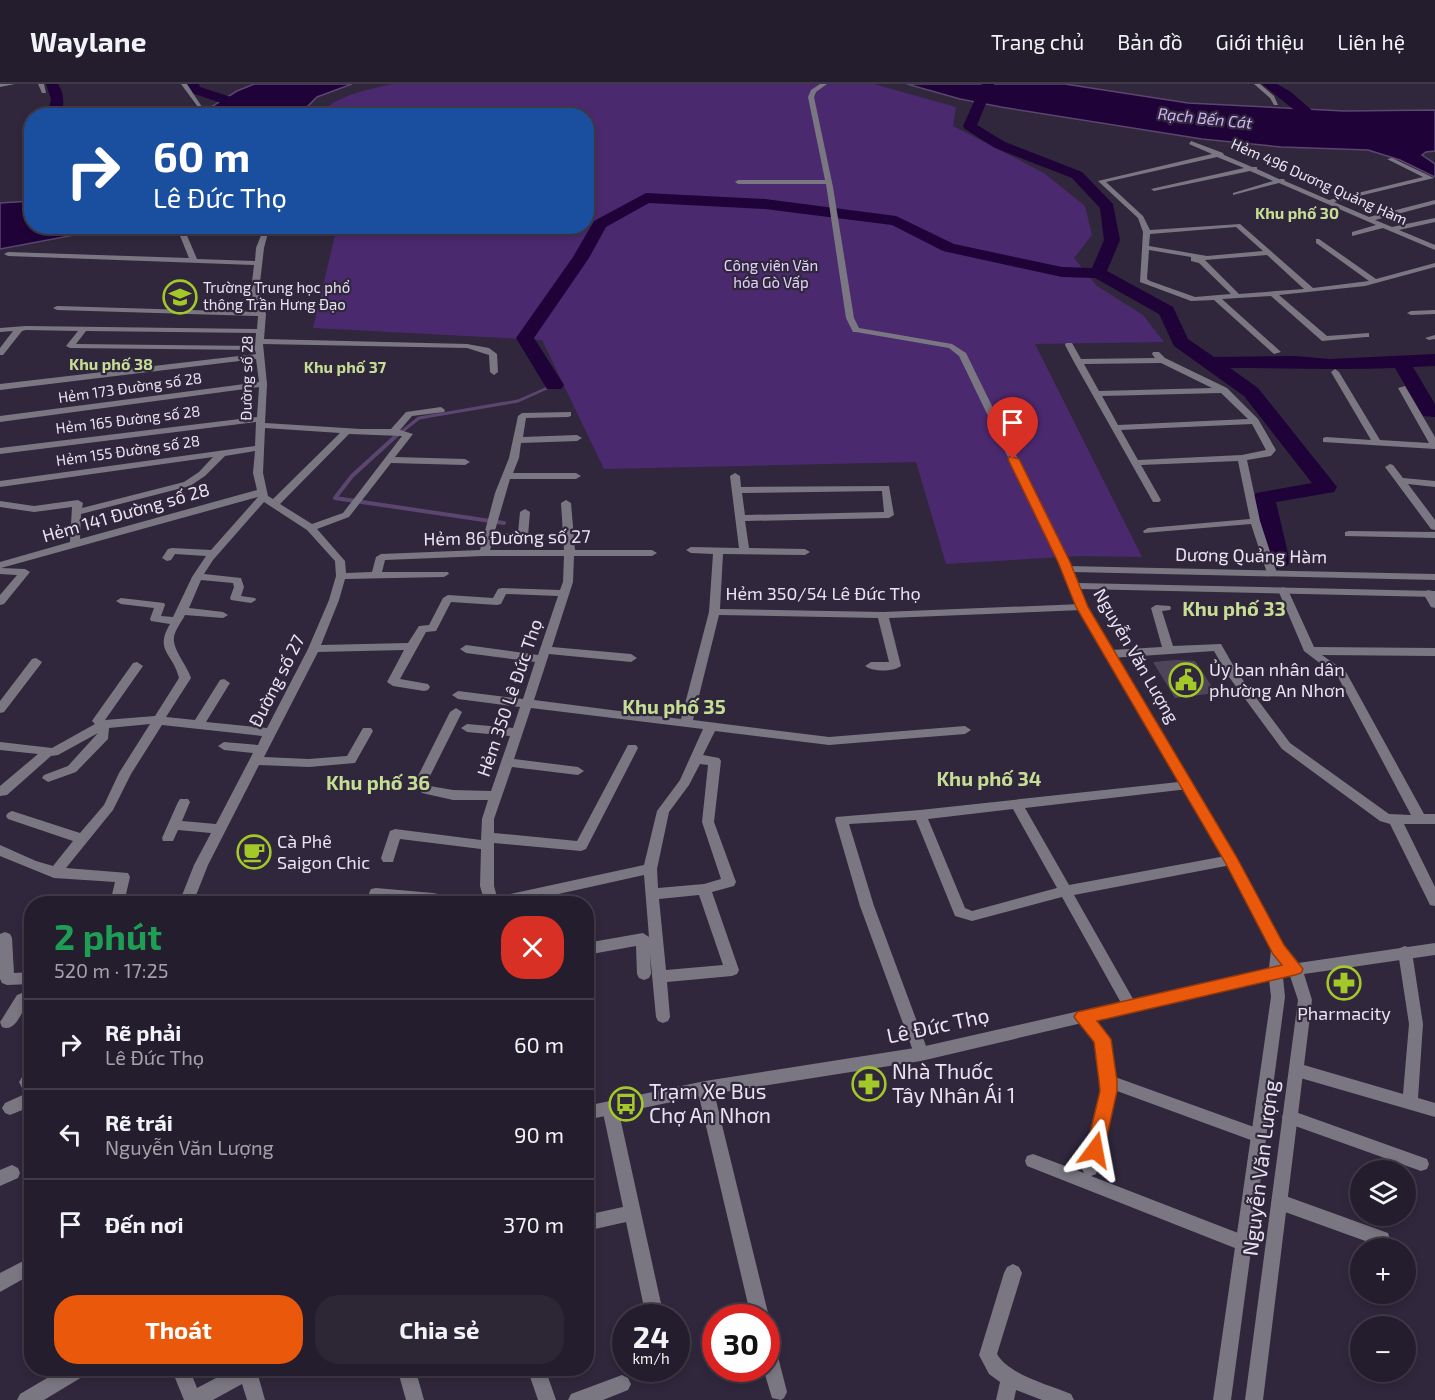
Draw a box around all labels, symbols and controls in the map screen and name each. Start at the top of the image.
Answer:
text: Waylane [30,24,146,58]
text: Trang chủ [991,29,1084,54]
text: Bản đồ [1117,29,1183,54]
text: Giới thiệu [1216,29,1304,54]
text: Liên hệ [1337,29,1405,54]
water label: Rạch Bến Cát [1157,103,1254,132]
text: 60 m [153,130,250,180]
icon: right [54,132,132,210]
street label: Hẻm 496 Dương Quảng Hàm [1228,134,1410,229]
text: Lê Đức Thọ [153,181,287,213]
district label: Khu phố 30 [1255,203,1339,222]
park label: Công viên Văn hóa Gò Vấp [724,256,818,291]
place label: Trường Trung học phổ thông Trần Hưng Đạo [203,278,350,313]
school or university icon: Trường Trung học phổ thông Trần Hưng Đạo [162,279,198,315]
street label: Đường số 28 [236,335,256,421]
district label: Khu phố 38 [69,354,153,373]
district label: Khu phố 37 [304,357,387,376]
street label: Hẻm 173 Đường số 28 [57,368,203,406]
pin [987,397,1038,459]
street label: Hẻm 165 Đường số 28 [55,401,201,437]
icon: arrive [996,406,1029,439]
street label: Hẻm 155 Đường số 28 [55,431,201,469]
street label: Hẻm 141 Đường số 28 [40,478,212,546]
street label: Hẻm 86 Đường số 27 [423,525,591,549]
street label: Dương Quảng Hàm [1175,543,1327,567]
street label: Hẻm 350/54 Lê Đức Thọ [725,582,921,604]
street label: Nguyễn Văn Lượng [1089,584,1184,727]
district label: Khu phố 33 [1182,596,1286,620]
street label: Hẻm 350 Lê Đức Thọ [472,616,546,779]
street label: Đường số 27 [244,631,309,730]
place label: Ủy ban nhân dân phường An Nhơn [1209,658,1345,701]
public building icon: Ủy ban nhân dân phường An Nhơn [1168,662,1204,698]
district label: Khu phố 35 [622,694,726,718]
district label: Khu phố 34 [936,766,1042,790]
district label: Khu phố 36 [326,770,430,794]
place label: Cà Phê Saigon Chic [277,830,370,873]
cafe icon: Cà Phê Saigon Chic [236,834,272,870]
text: 2 phút [54,914,162,957]
button: close [501,916,564,979]
text: 520 m · 17:25 [54,958,169,982]
pharmacy icon: Pharmacity [1326,965,1362,1001]
street label: Lê Đức Thọ [884,1001,991,1048]
place label: Pharmacity [1297,1002,1391,1024]
text: Rẽ phải [105,1019,181,1045]
icon: right [54,1028,87,1061]
text: 60 m [514,1031,564,1057]
text: Lê Đức Thọ [105,1045,204,1069]
place label: Nhà Thuốc Tây Nhân Ái 1 [892,1058,1015,1107]
pharmacy icon: Nhà Thuốc Tây Nhân Ái 1 [851,1066,887,1102]
place label: Trạm Xe Bus Chợ An Nhơn [649,1078,771,1127]
street label: Nguyễn Văn Lượng [1236,1078,1283,1257]
bus stop icon: Trạm Xe Bus Chợ An Nhơn [608,1086,644,1122]
text: Rẽ trái [105,1109,173,1135]
icon: left [54,1118,87,1151]
position arrow [1063,1118,1127,1182]
text: 90 m [514,1121,564,1147]
text: Nguyễn Văn Lượng [105,1135,274,1159]
map controls [1350,1160,1416,1382]
button: layers [1350,1160,1416,1226]
icon: arrive [54,1208,87,1241]
text: Đến nơi [105,1211,183,1237]
text: 370 m [503,1211,564,1237]
button: + [1350,1238,1416,1304]
button: Thoát [54,1295,303,1364]
button: Chia sẻ [315,1295,564,1364]
speed limit sign: 30 [702,1304,780,1382]
button: − [1350,1316,1416,1382]
text: 24 [633,1318,669,1354]
text: km/h [632,1349,670,1367]

